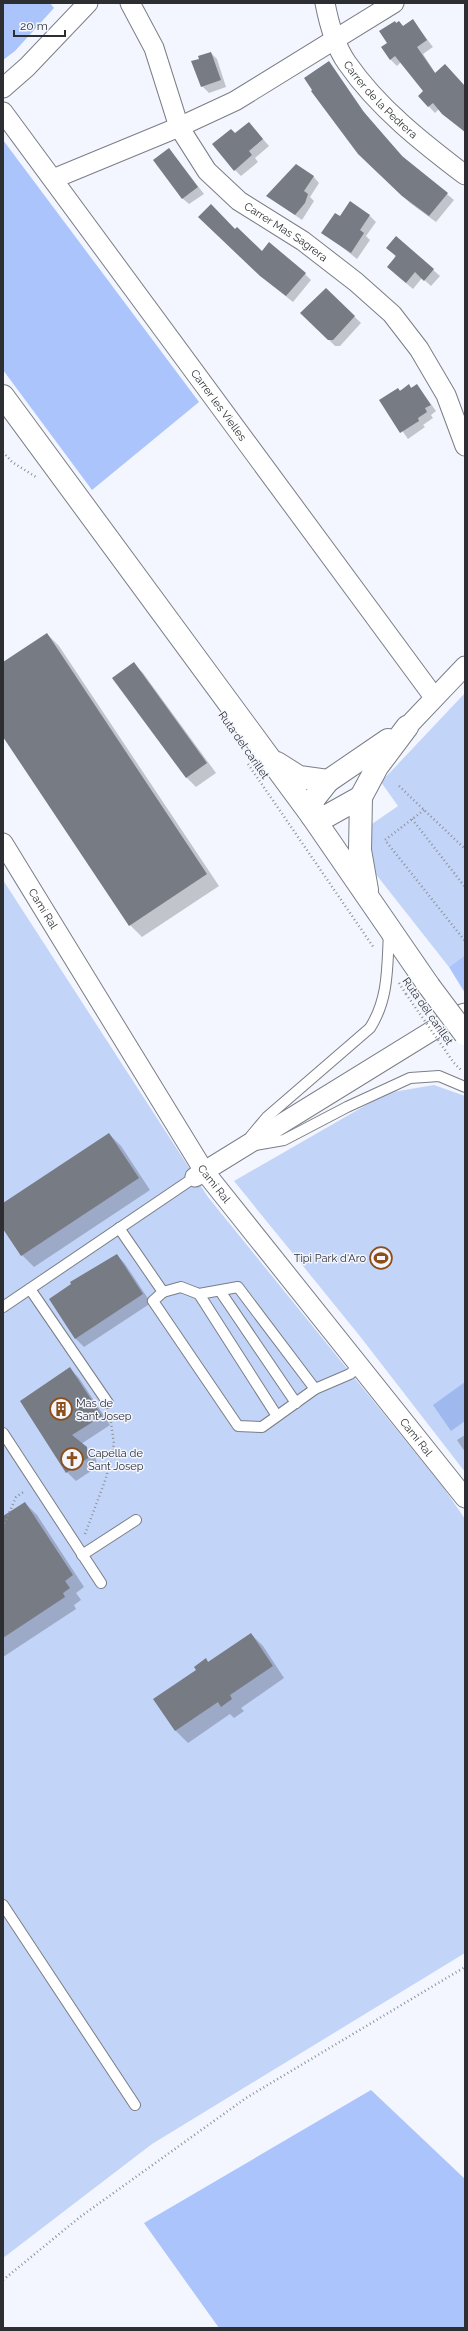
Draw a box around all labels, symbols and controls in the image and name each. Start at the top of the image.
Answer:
scale bar [14,12,65,38]
text: 20 m [20,19,48,33]
street label: Carrer de la Pedrera [340,58,420,141]
street label: Carrer Mas Sagrera [242,200,330,264]
street label: Carrer les Vielles [188,367,249,444]
street label: Ruta del carillet [216,709,272,782]
street label: Camí Ral [26,886,60,931]
street label: Ruta del carillet [400,975,456,1048]
street label: Camí Ral [195,1163,233,1206]
sports icon: Tipi Park d'Aro [368,1245,394,1271]
place label: Tipi Park d'Aro [294,1252,366,1265]
building icon: Mas de Sant Josep [48,1396,74,1422]
place label: Mas de Sant Josep [76,1397,132,1423]
street label: Camí Ral [397,1416,435,1459]
church icon: Capella de Sant Josep [59,1446,85,1472]
place label: Capella de Sant Josep [88,1447,144,1473]

